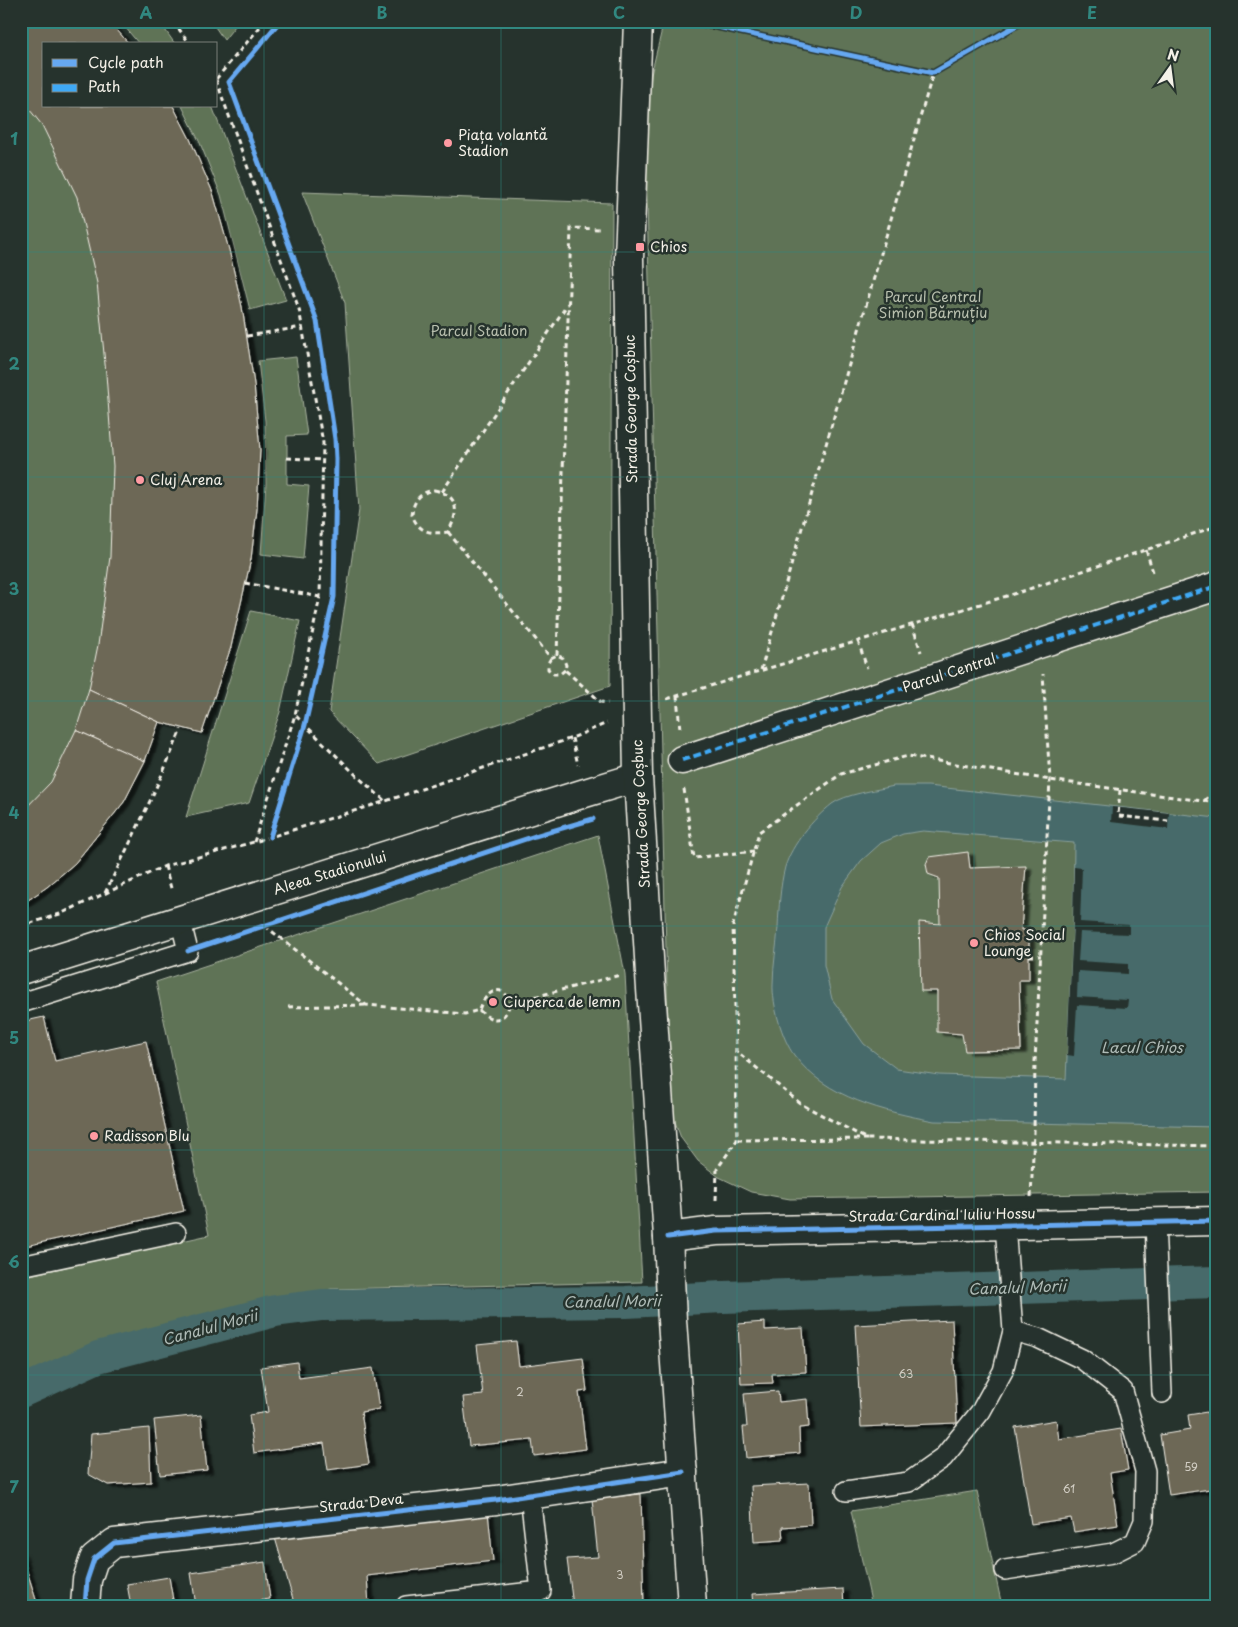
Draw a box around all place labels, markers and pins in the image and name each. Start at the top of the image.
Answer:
place label: Piața volantă Stadion [458,124,548,161]
marker: Piața volantă Stadion [442,137,454,149]
place label: Chios [650,236,687,257]
marker: Chios [634,241,646,253]
place label: Cluj Arena [150,469,222,490]
marker: Cluj Arena [134,474,146,486]
place label: Chios Social Lounge [984,924,1065,961]
marker: Chios Social Lounge [968,937,980,949]
place label: Ciuperca de lemn [503,991,621,1012]
marker: Ciuperca de lemn [487,996,499,1008]
place label: Radisson Blu [104,1125,189,1146]
marker: Radisson Blu [88,1130,100,1142]

